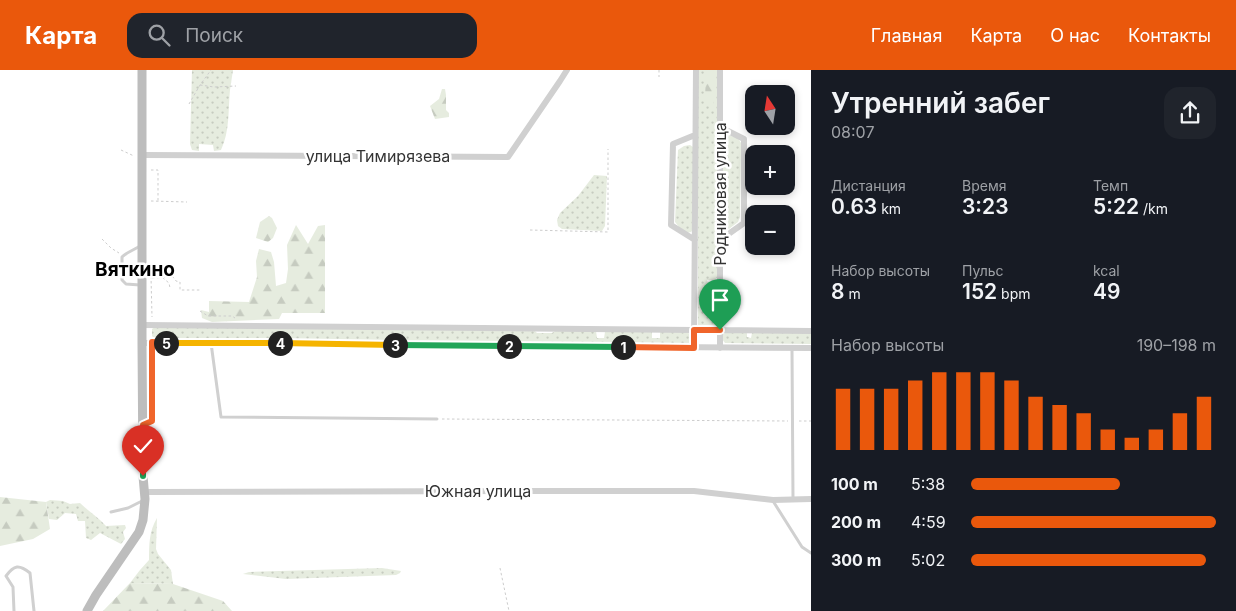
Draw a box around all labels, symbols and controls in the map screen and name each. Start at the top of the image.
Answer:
search box [127,13,477,58]
text: Карта [25,21,97,50]
icon: search [145,21,173,49]
text: Поиск [185,24,243,47]
text: Главная [871,25,942,46]
text: Карта [970,25,1022,46]
text: О нас [1050,25,1100,46]
text: Контакты [1128,25,1211,46]
north arrow [745,85,795,135]
map controls [745,85,795,255]
text: Утренний забег [831,86,1050,120]
button: share [1164,87,1216,139]
street label: Родниковая улица [710,122,730,266]
text: 08:07 [831,122,874,142]
button: + [745,145,795,195]
street label: улица Тимирязева [306,146,450,166]
text: Дистанция [831,177,906,194]
text: Время [962,177,1006,194]
text: Темп [1093,177,1128,194]
text: 0.63 [831,194,877,219]
text: 3:23 [962,194,1009,219]
text: 5:22 [1093,194,1139,219]
text: km [877,200,901,217]
text: /km [1139,200,1168,217]
button: − [745,205,795,255]
district label: Вяткино [95,258,175,281]
text: Набор высоты [831,262,930,279]
text: Пульс [962,262,1004,279]
text: kcal [1093,262,1120,279]
pin [699,279,741,330]
text: 8 [831,279,844,304]
text: 152 [962,279,997,304]
text: 49 [1093,279,1120,304]
text: m [844,285,861,302]
text: bpm [997,285,1031,302]
icon: arrive [706,286,734,314]
pin: 5 [154,330,178,356]
pin: 4 [268,330,292,356]
pin: 3 [382,332,408,358]
pin: 2 [496,334,522,358]
pin: 1 [610,334,636,360]
text: 5 [162,335,171,352]
text: 4 [276,335,285,352]
text: Набор высоты [831,335,944,355]
text: 190–198 m [1137,335,1216,355]
text: 3 [391,337,400,354]
text: 2 [505,338,514,355]
text: 1 [620,339,627,356]
pin [122,425,164,476]
icon: check [129,432,157,460]
text: 100 m [831,474,878,494]
text: 5:38 [911,474,945,494]
street label: Южная улица [425,481,531,501]
text: 200 m [831,512,881,532]
text: 4:59 [911,512,946,532]
text: 300 m [831,550,881,570]
text: 5:02 [911,550,945,570]

